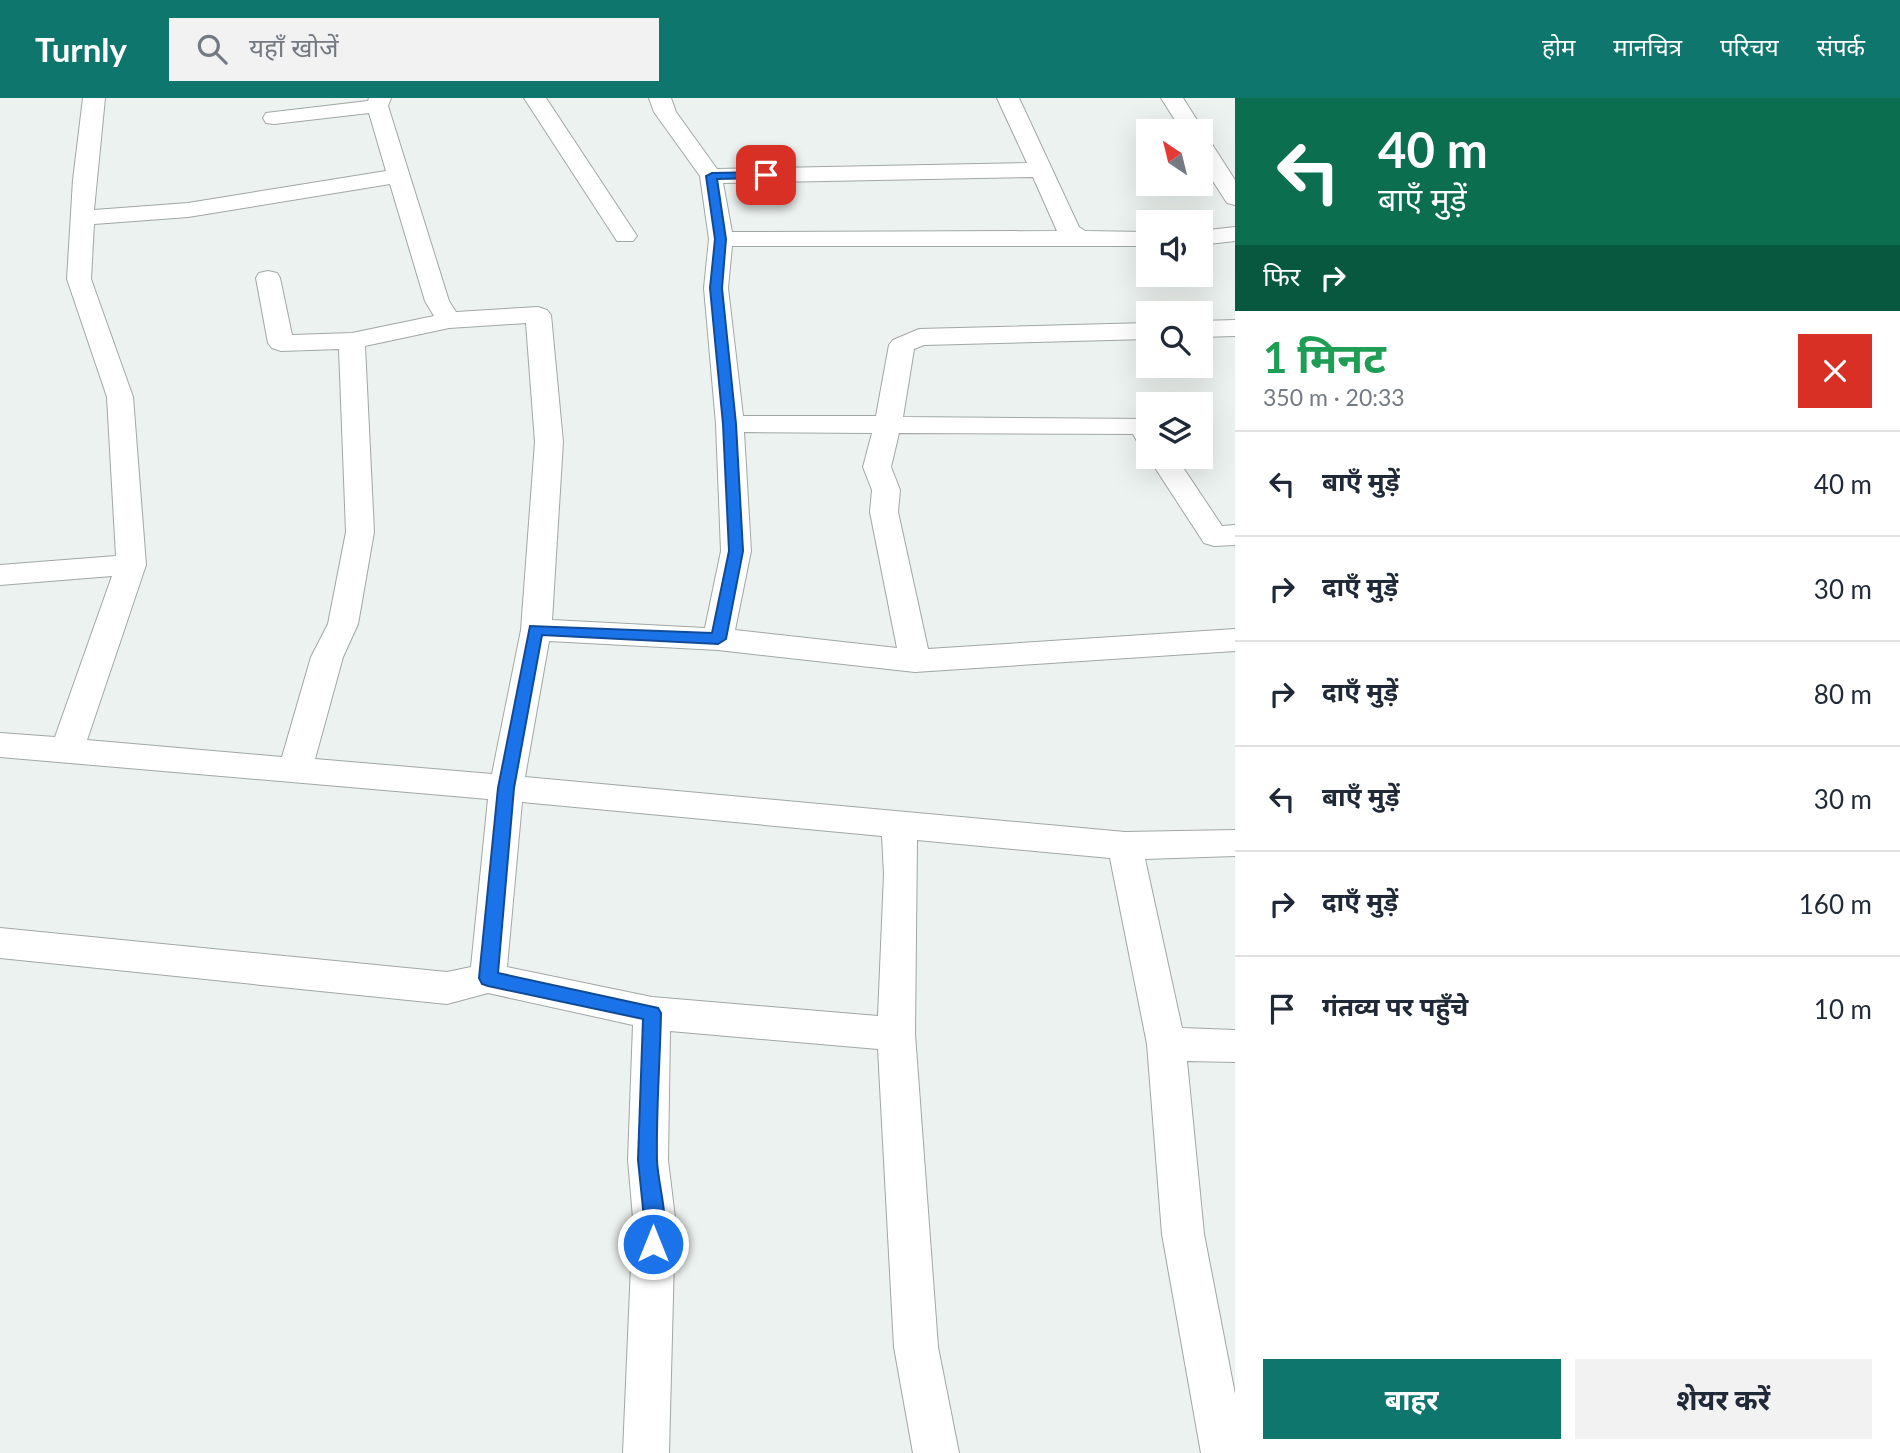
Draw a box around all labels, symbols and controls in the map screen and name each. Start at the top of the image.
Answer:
search box [169,18,659,81]
text: Turnly [35,29,127,69]
icon: search [193,30,231,68]
text: यहाँ खोजें [249,31,338,63]
text: होम [1542,32,1575,61]
text: मानचित्र [1613,32,1682,61]
text: परिचय [1720,32,1779,61]
text: संपर्क [1817,32,1865,61]
north arrow [1136,119,1213,196]
map controls [1136,119,1213,469]
text: 40 m [1378,120,1488,178]
icon: left [1263,126,1354,217]
pin [736,145,796,205]
icon: arrive [747,156,785,194]
text: बाएँ मुड़ें [1378,179,1467,218]
button: sound [1136,210,1213,287]
icon: right [1314,259,1352,297]
text: फिर [1263,260,1300,292]
button: search [1136,301,1213,378]
text: 1 मिनट [1263,332,1386,382]
button: close [1798,334,1872,408]
text: 350 m · 20:33 [1263,383,1405,411]
button: layers [1136,392,1213,469]
icon: left [1263,465,1301,503]
text: बाएँ मुड़ें [1322,465,1400,497]
text: 40 m [1814,468,1872,500]
icon: right [1263,570,1301,608]
text: दाएँ मुड़ें [1322,570,1398,602]
text: 30 m [1814,573,1872,605]
icon: right [1263,675,1301,713]
text: दाएँ मुड़ें [1322,675,1398,707]
text: 80 m [1814,678,1872,710]
icon: left [1263,780,1301,818]
text: बाएँ मुड़ें [1322,780,1400,812]
text: 30 m [1814,783,1872,815]
icon: right [1263,885,1301,923]
text: दाएँ मुड़ें [1322,885,1398,917]
text: 160 m [1799,888,1872,920]
icon: arrive [1263,990,1301,1028]
text: गंतव्य पर पहुँचे [1322,990,1468,1022]
text: 10 m [1814,993,1872,1025]
position arrow [616,1207,690,1281]
button: बाहर [1263,1359,1561,1439]
button: शेयर करें [1575,1359,1872,1439]

